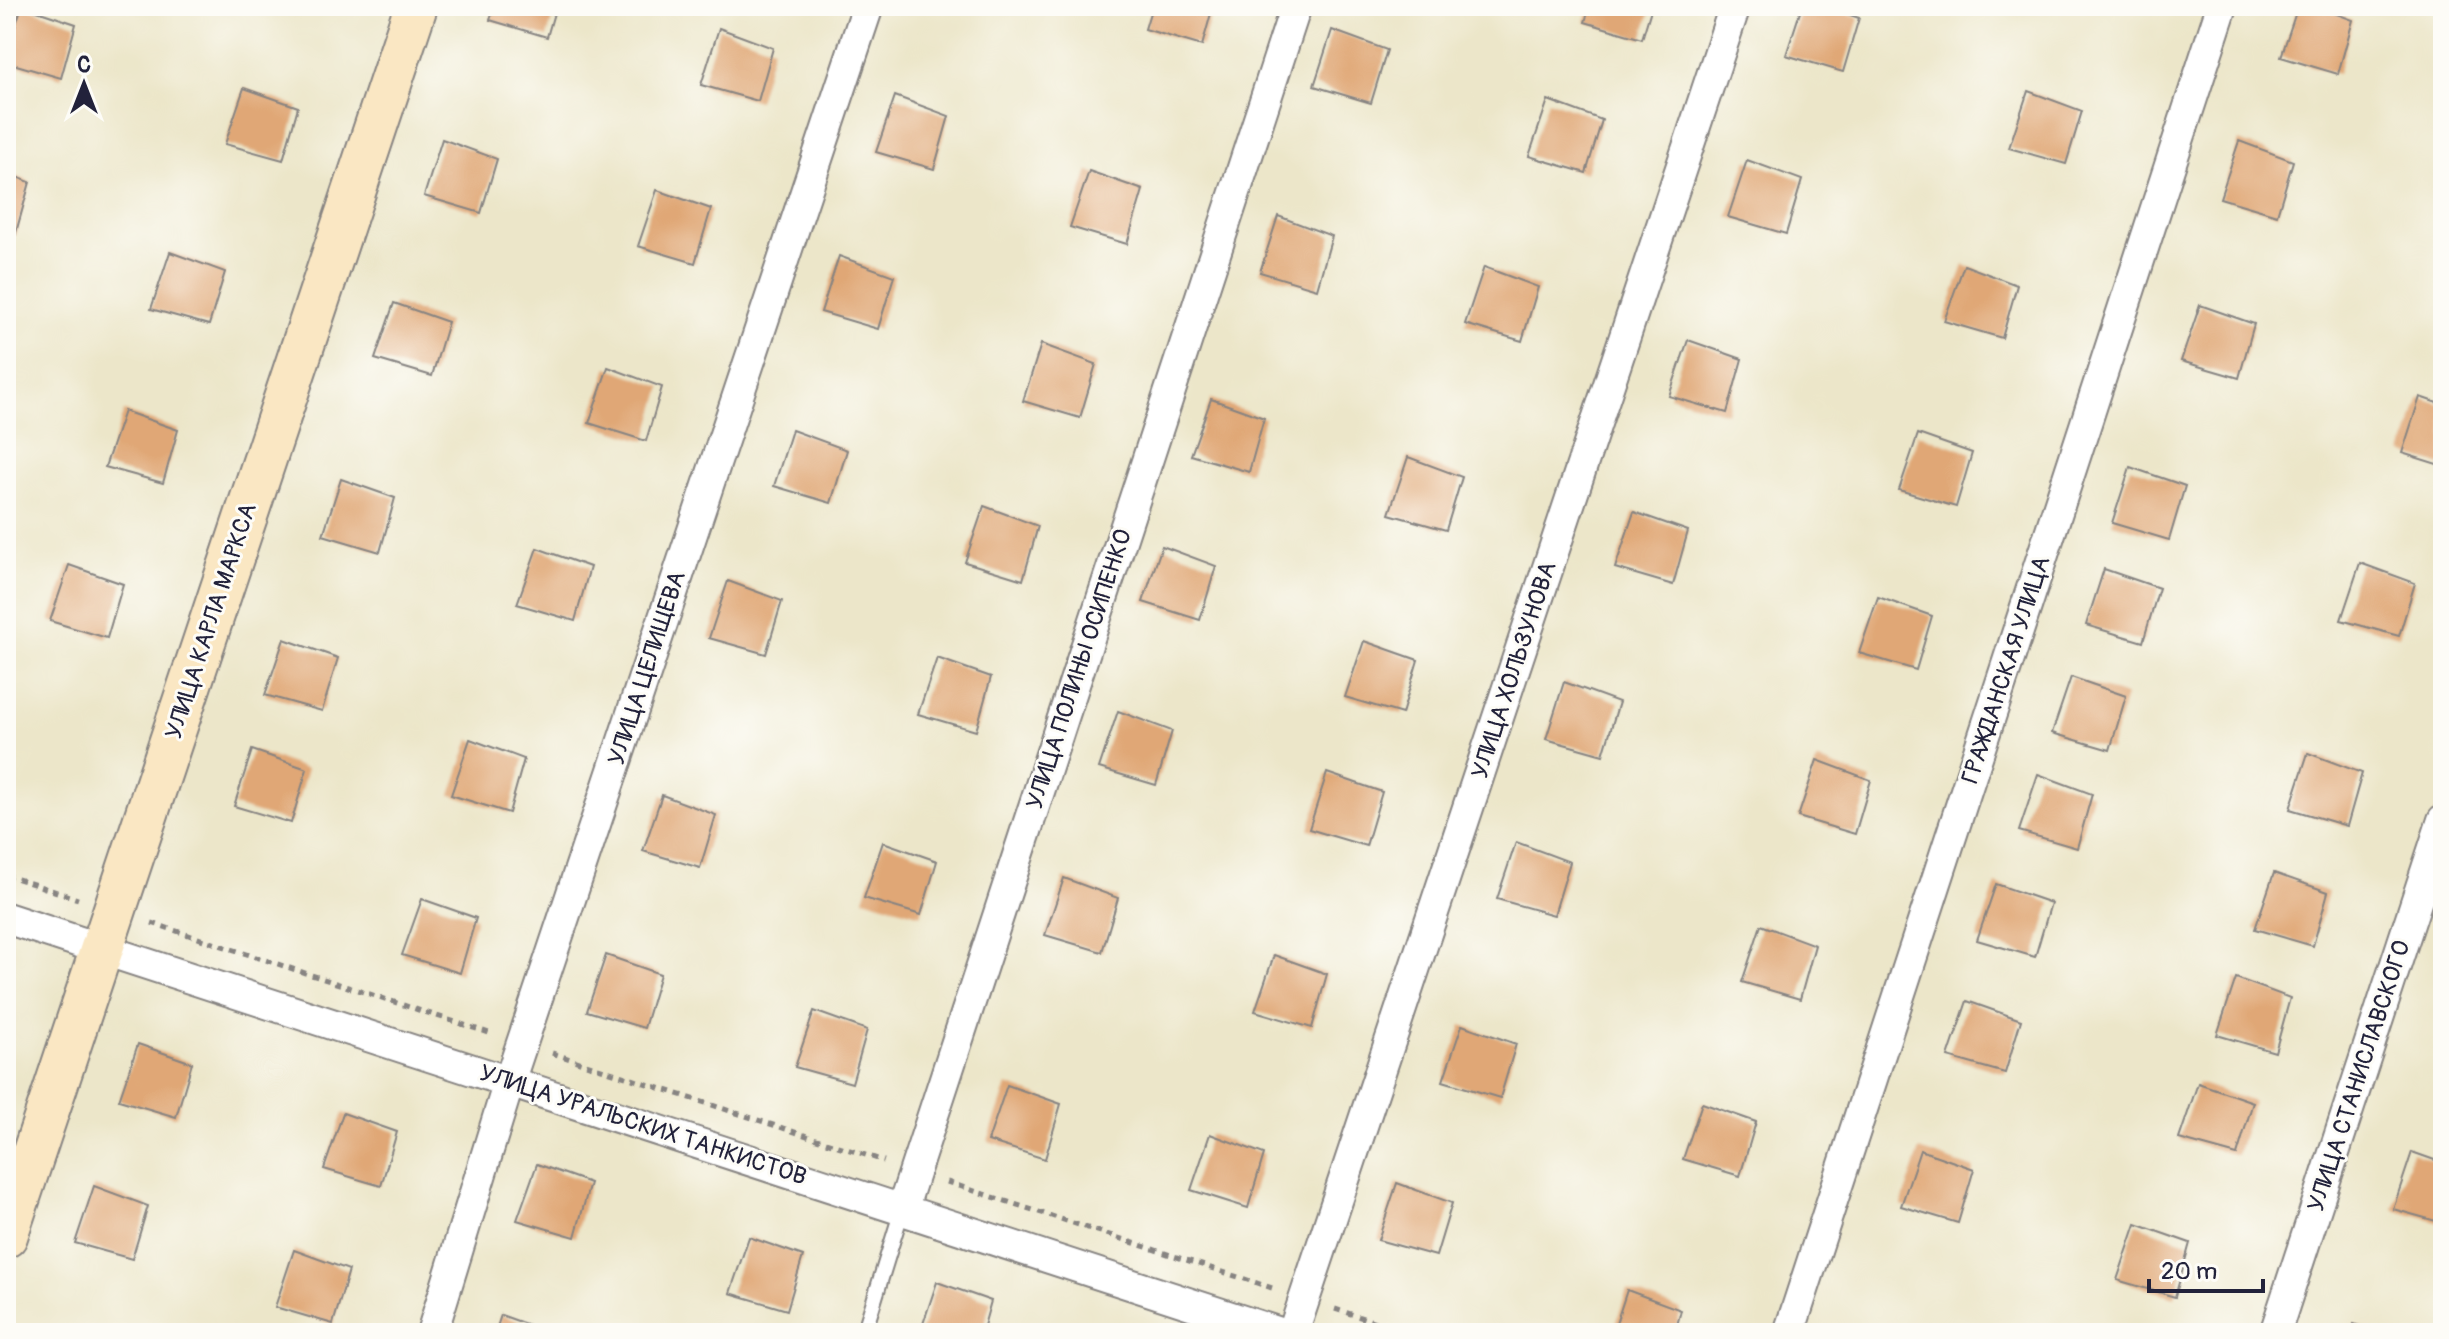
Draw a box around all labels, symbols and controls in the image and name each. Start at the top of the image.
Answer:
north arrow [44,44,124,124]
text: С [77,51,91,79]
street label: УЛИЦА КАРЛА МАРКСА [159,499,263,743]
street label: УЛИЦА ПОЛИНЫ ОСИПЕНКО [1020,525,1138,813]
street label: ГРАЖДАНСКАЯ УЛИЦА [1955,552,2057,788]
street label: УЛИЦА ХОЛЬЗУНОВА [1465,558,1563,782]
street label: УЛИЦА ЦЕЛИЩЕВА [602,567,692,769]
street label: УЛИЦА СТАНИСЛАВСКОГО [2301,937,2417,1215]
street label: УЛИЦА УРАЛЬСКИХ ТАНКИСТОВ [476,1058,810,1192]
scale bar [2149,1243,2263,1293]
text: 20 m [2161,1257,2217,1286]

